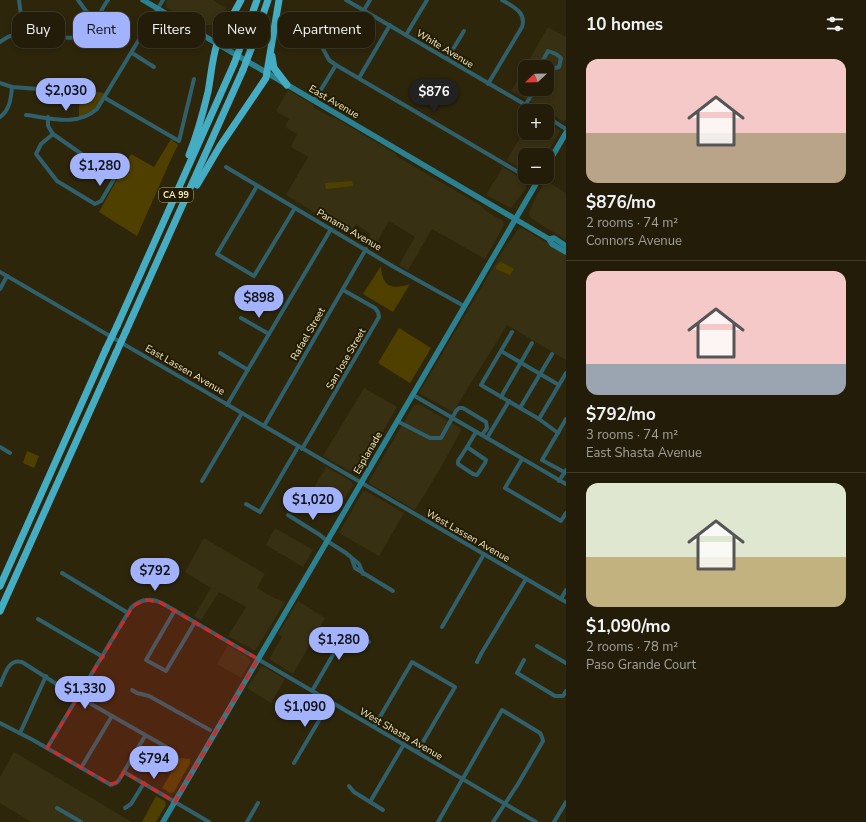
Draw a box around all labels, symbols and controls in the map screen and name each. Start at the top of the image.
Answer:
chip: Buy [12,12,65,48]
chip: Rent [73,12,130,48]
chip: Filters [138,12,205,48]
chip: New [213,12,270,48]
chip: Apartment [278,12,375,48]
text: 10 homes [586,13,663,36]
icon: filters [824,13,846,35]
street label: White Avenue [414,26,476,72]
north arrow [518,60,554,96]
map controls [518,60,554,184]
pin: $2,030 [33,78,99,112]
pin: $876 [410,79,458,113]
text: $2,030 [45,82,87,100]
street label: East Avenue [306,82,362,122]
text: $876 [418,83,450,101]
icon: home [680,85,752,157]
button: + [518,104,554,140]
button: − [518,148,554,184]
pin: $1,280 [67,153,133,187]
text: $1,280 [79,157,121,175]
road number: CA 99 [159,188,193,202]
text: $876/mo [586,191,656,214]
street label: Panama Avenue [314,206,384,254]
text: 2 rooms · 74 m² [586,214,678,232]
text: Connors Avenue [586,232,682,250]
pin: $898 [235,285,283,319]
text: $898 [243,289,275,307]
icon: home [680,297,752,369]
street label: Rafael Street [287,305,329,363]
street label: San Jose Street [323,325,369,392]
street label: East Lassen Avenue [143,341,227,399]
text: $792/mo [586,403,656,426]
text: 3 rooms · 74 m² [586,426,678,444]
street label: Esplanade [350,429,386,477]
text: East Shasta Avenue [586,444,702,462]
pin: $1,020 [280,487,346,521]
text: $1,020 [292,491,334,509]
street label: West Lassen Avenue [424,506,512,566]
icon: home [680,509,752,581]
pin: $792 [131,558,179,592]
text: $792 [139,562,171,580]
text: $1,090/mo [586,615,670,638]
pin: $1,280 [306,627,372,661]
text: $1,280 [318,631,360,649]
text: 2 rooms · 78 m² [586,638,678,656]
text: Paso Grande Court [586,656,696,674]
pin: $1,330 [52,676,118,710]
text: $1,330 [64,680,106,698]
pin: $1,090 [272,694,338,728]
text: $1,090 [284,698,326,716]
street label: West Shasta Avenue [357,704,445,764]
pin: $794 [130,746,178,780]
text: $794 [138,750,170,768]

